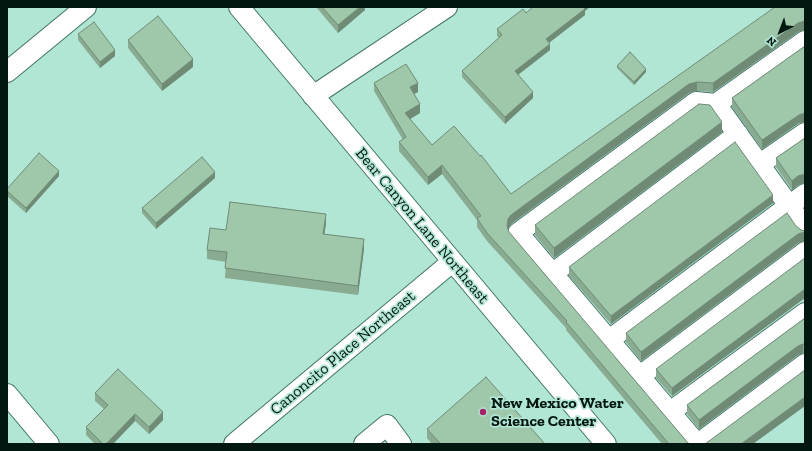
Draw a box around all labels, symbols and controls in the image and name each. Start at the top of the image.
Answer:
north arrow [760,12,800,52]
text: N [764,34,779,49]
street label: Bear Canyon Lane Northeast [351,144,493,308]
street label: Canoncito Place Northeast [267,287,419,419]
place label: New Mexico Water Science Center [491,393,624,431]
marker: New Mexico Water Science Center [478,407,488,417]

